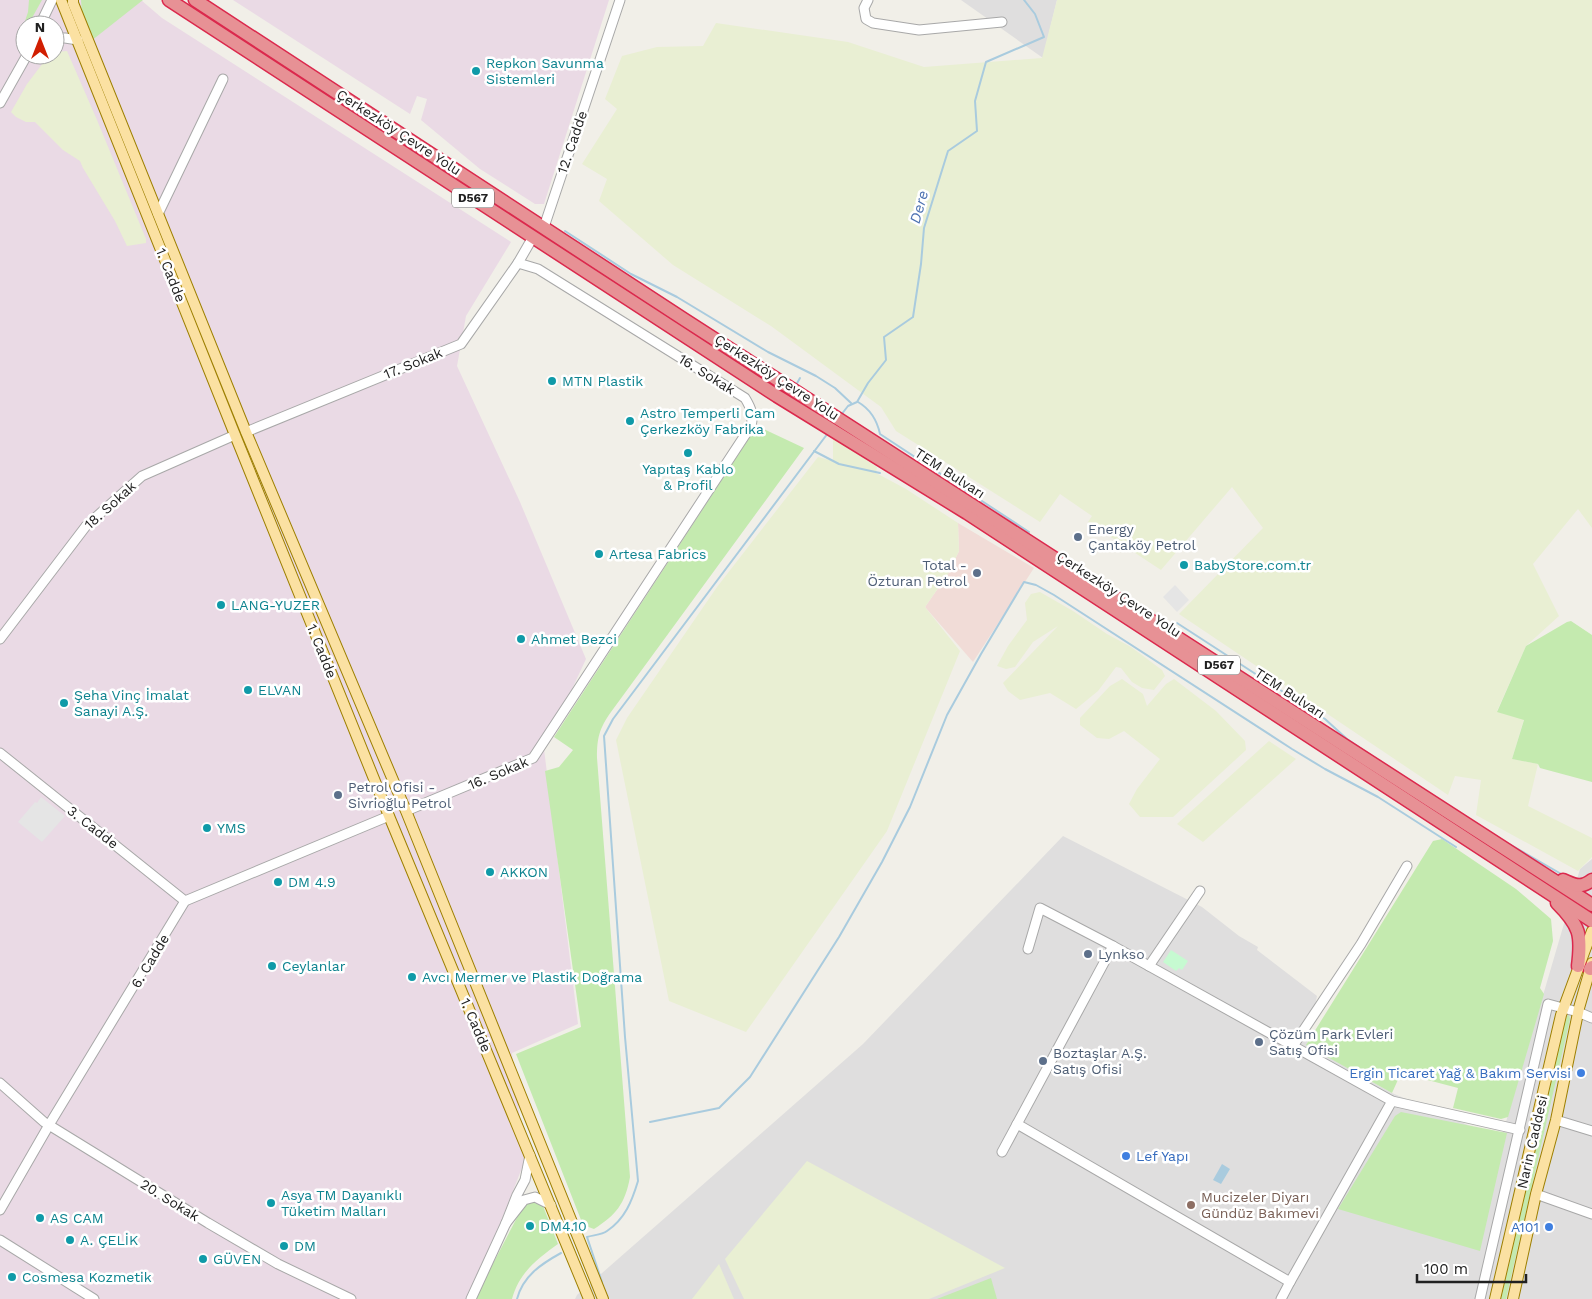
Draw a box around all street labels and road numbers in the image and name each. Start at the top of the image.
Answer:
street label: Çerkezköy Çevre Yolu [334,86,464,178]
street label: 12. Cadde [554,109,590,175]
road number: D567 [452,188,494,208]
street label: 1. Cadde [153,246,189,304]
street label: Çerkezköy Çevre Yolu [712,331,842,423]
street label: 17. Sokak [381,344,445,382]
street label: 16. Sokak [676,350,738,398]
street label: TEM Bulvarı [912,444,988,502]
street label: 18. Sokak [81,478,139,532]
street label: Çerkezköy Çevre Yolu [1054,548,1184,640]
street label: 1. Cadde [304,622,340,680]
road number: D567 [1198,656,1240,674]
street label: TEM Bulvarı [1252,664,1328,722]
street label: 16. Sokak [466,753,530,793]
street label: 3. Cadde [65,802,121,852]
street label: 6. Cadde [128,931,172,991]
street label: 1. Cadde [457,996,495,1054]
street label: Narin Caddesi [1513,1094,1551,1190]
street label: 20. Sokak [138,1176,202,1224]

